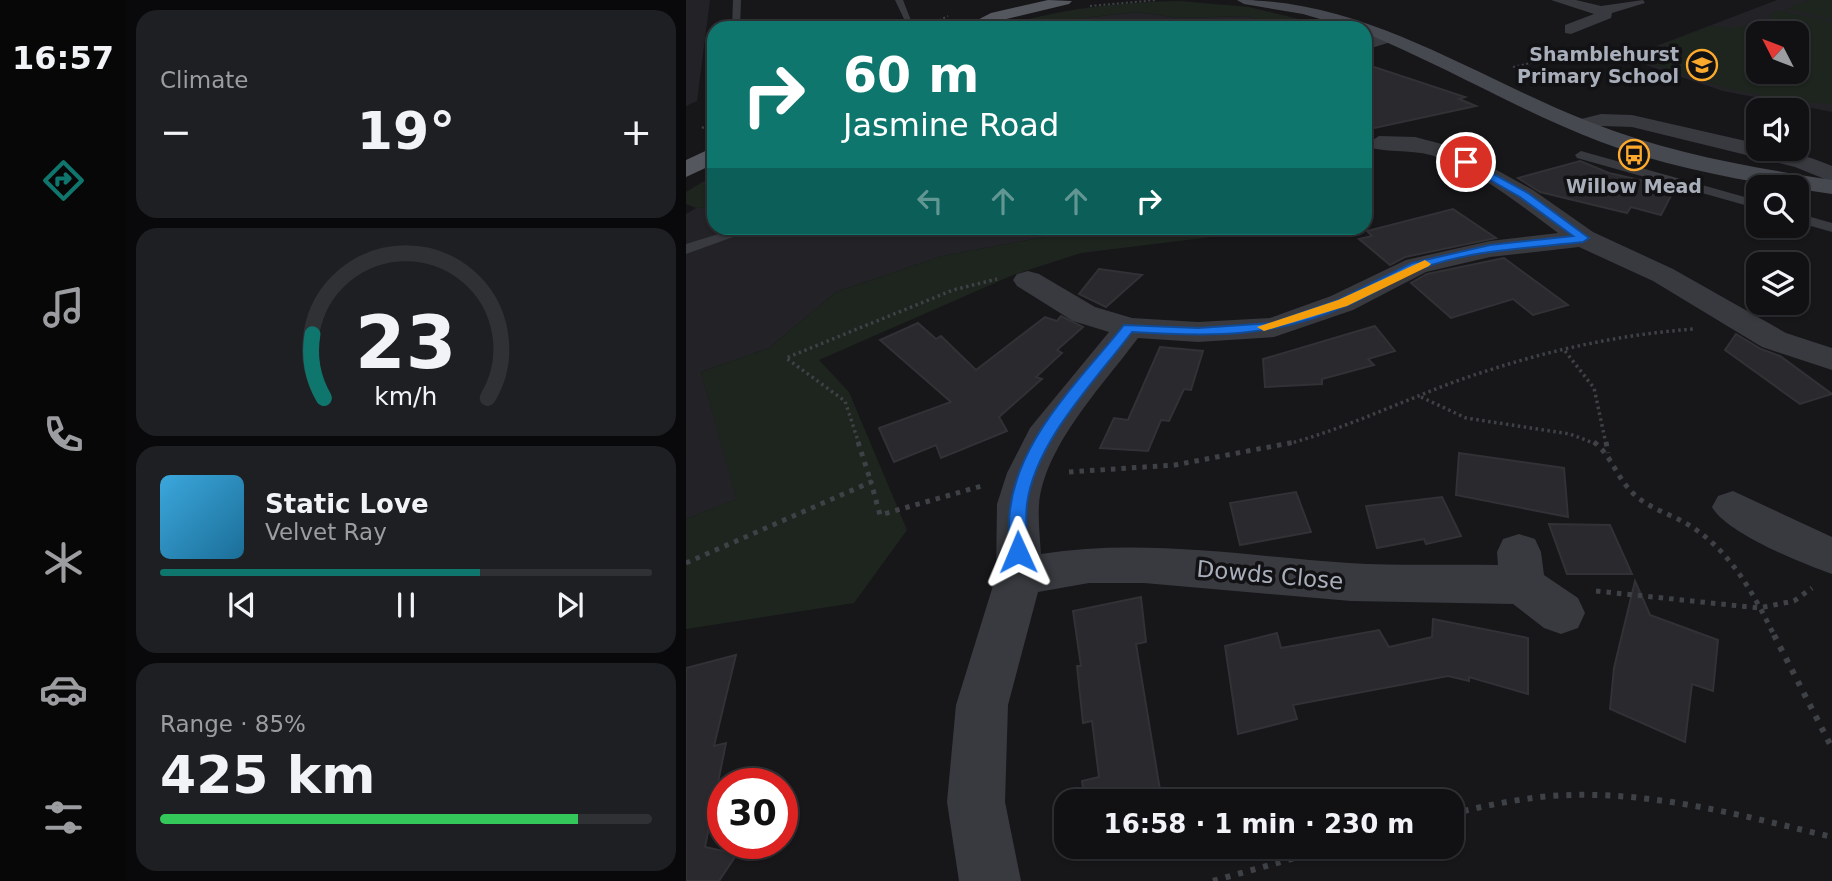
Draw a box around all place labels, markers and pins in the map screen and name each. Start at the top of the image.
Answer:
place label: Shamblehurst Primary School [1517,43,1679,87]
school or university icon: Shamblehurst Primary School [1685,48,1719,82]
pin [1436,132,1496,192]
bus stop icon: Willow Mead [1617,138,1651,172]
place label: Willow Mead [1566,175,1702,197]

